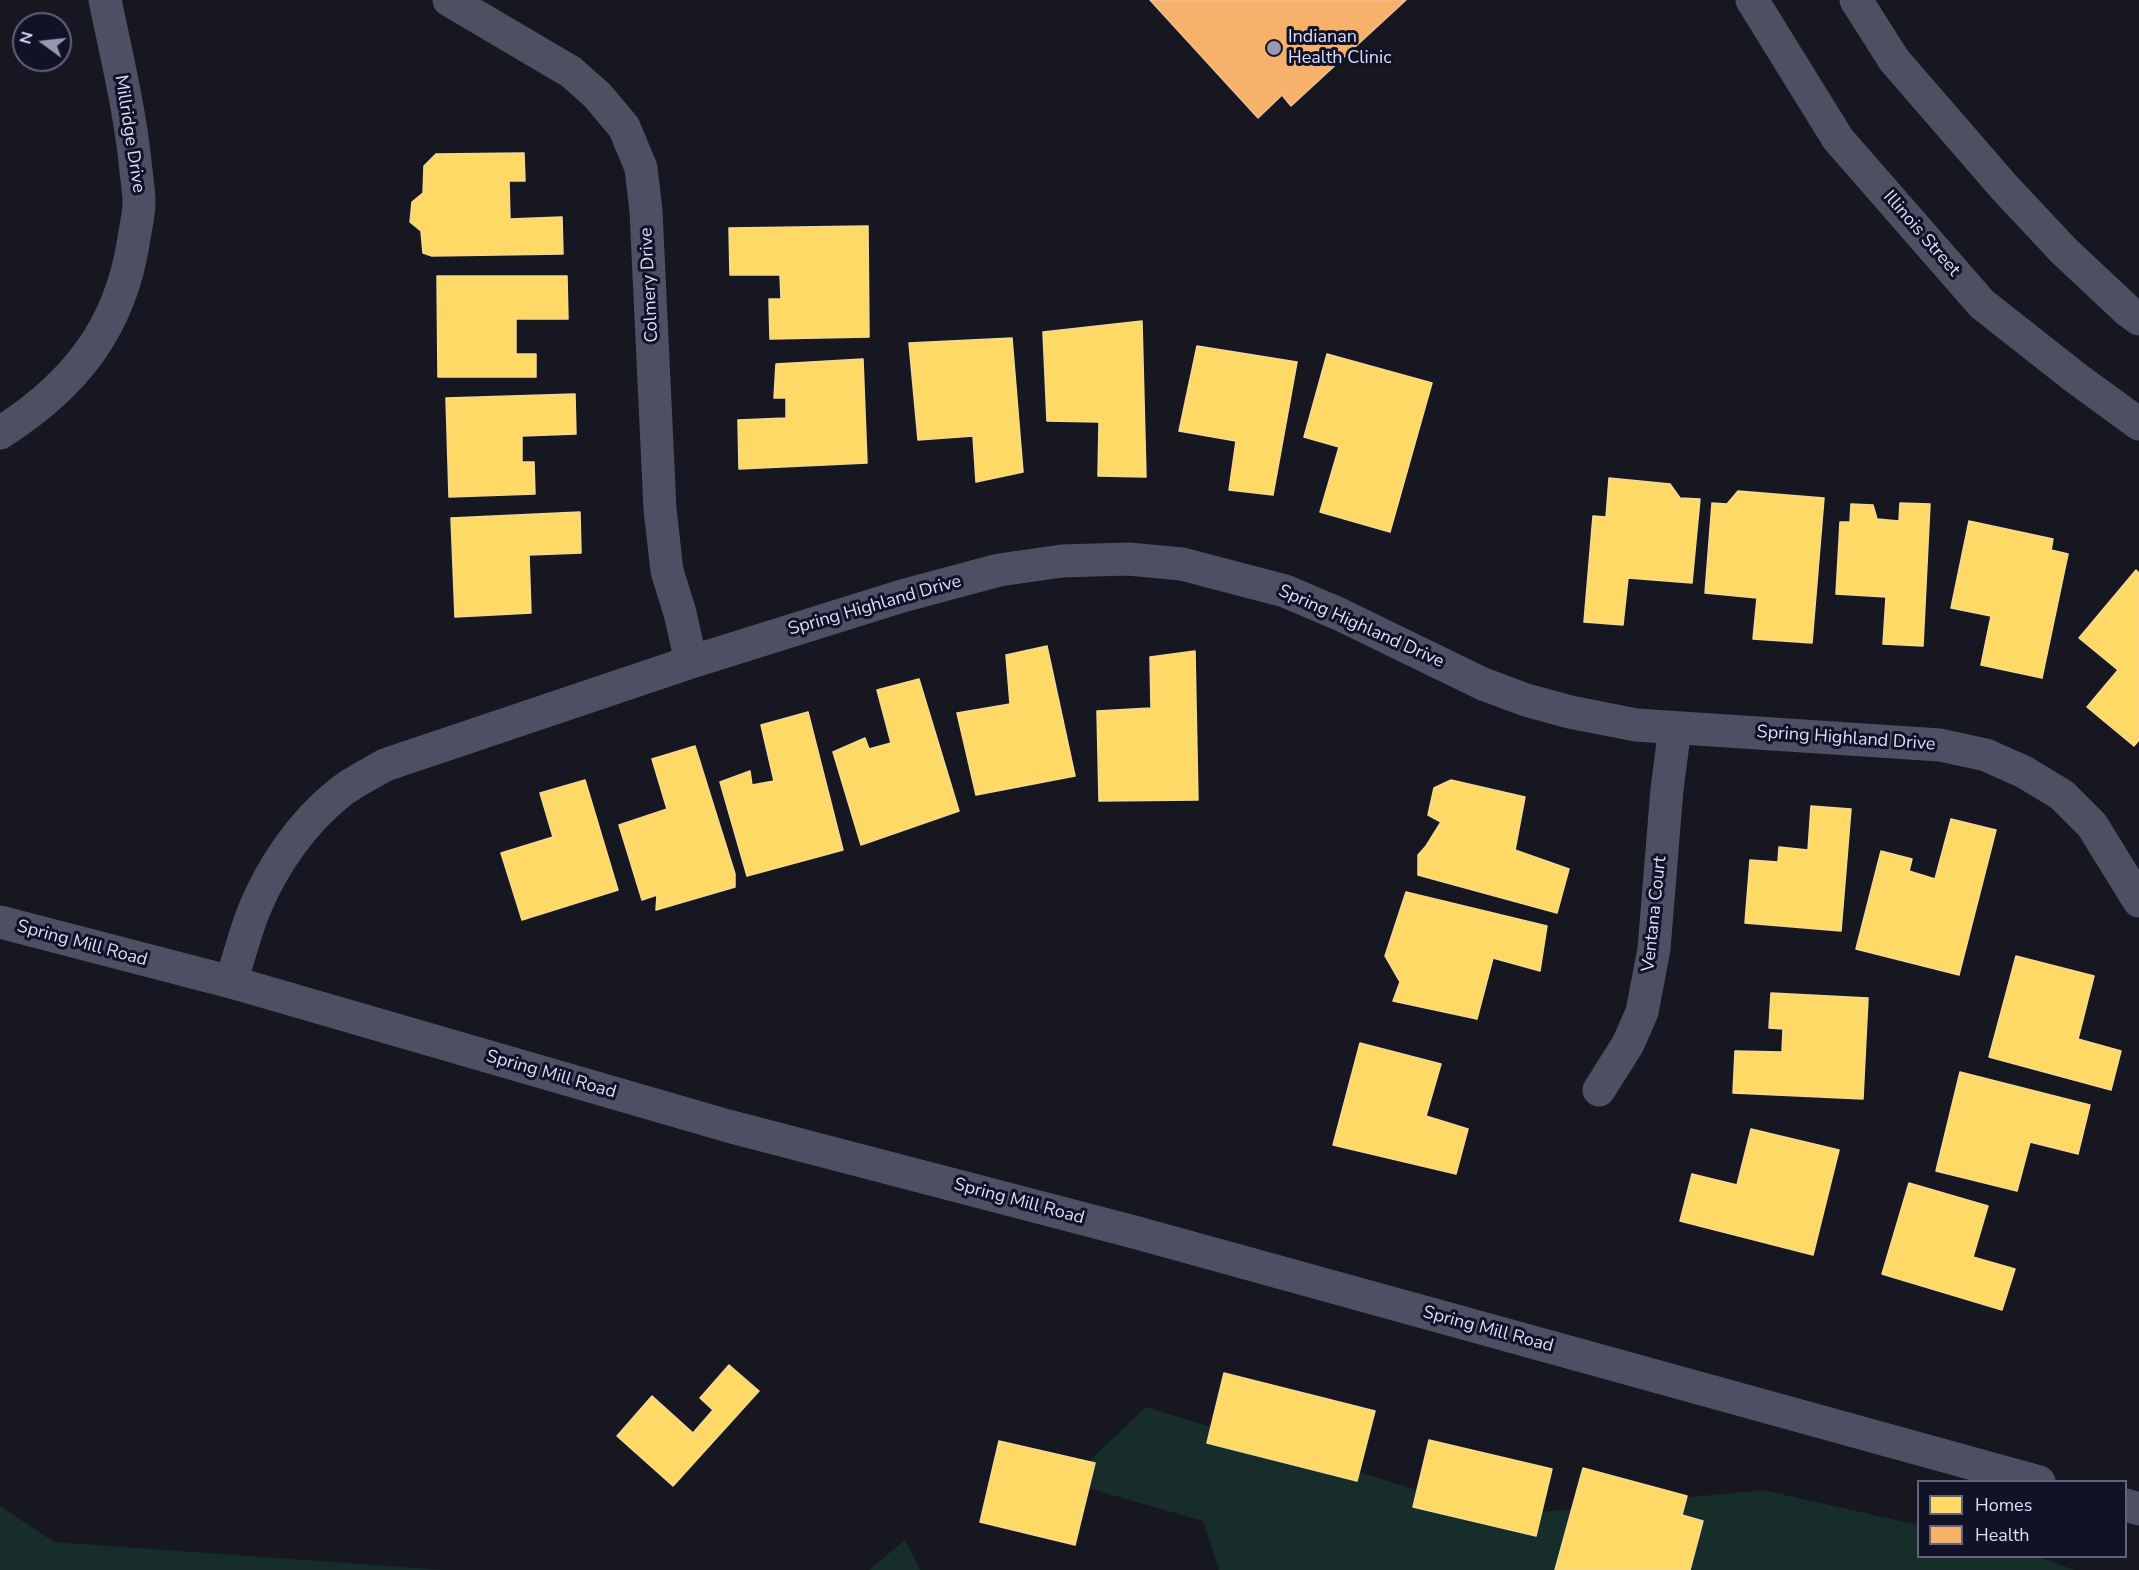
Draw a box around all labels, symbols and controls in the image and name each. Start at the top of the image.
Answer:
north arrow [12,12,72,72]
place label: Indianan Health Clinic [1288,27,1391,70]
text: N [14,29,39,46]
marker: Indianan Health Clinic [1265,39,1283,57]
street label: Millridge Drive [109,74,149,194]
street label: Illinois Street [1878,187,1964,281]
street label: Colmery Drive [636,227,664,343]
street label: Spring Highland Drive [786,571,964,641]
street label: Spring Highland Drive [1275,581,1447,673]
street label: Spring Highland Drive [1756,722,1936,756]
street label: Ventana Court [1638,855,1672,973]
street label: Spring Mill Road [14,916,150,972]
street label: Spring Mill Road [483,1046,619,1104]
street label: Spring Mill Road [951,1174,1087,1230]
street label: Spring Mill Road [1420,1302,1556,1358]
legend [1917,1480,2127,1558]
text: Homes [1975,1493,2032,1517]
text: Health [1975,1523,2030,1547]

